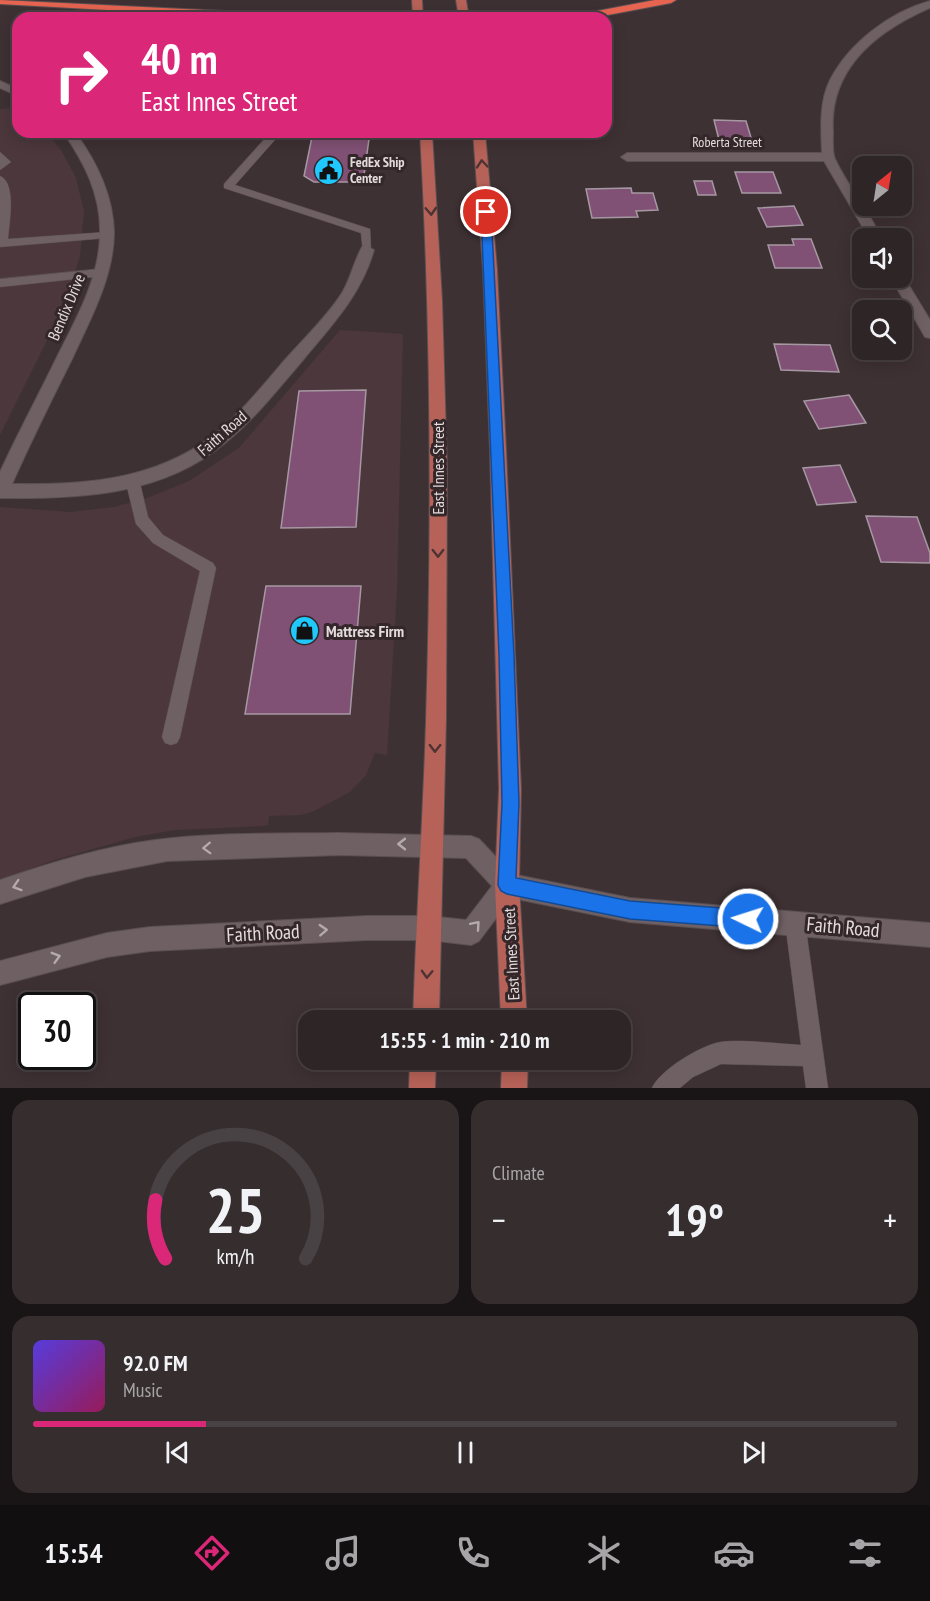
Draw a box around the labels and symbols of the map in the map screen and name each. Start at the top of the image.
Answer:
street label: Roberta Street [692,133,762,151]
place label: FedEx Ship Center [350,153,405,187]
public building icon: FedEx Ship Center [313,154,345,186]
north arrow [852,156,912,216]
one-way arrow [476,160,489,169]
pin [460,186,511,237]
one-way arrow [425,207,438,216]
street label: Bendix Drive [43,271,89,343]
street label: Faith Road [193,406,251,460]
street label: East Innes Street [428,421,448,514]
one-way arrow [432,549,444,558]
shop icon: Mattress Firm [289,615,321,647]
place label: Mattress Firm [326,621,404,641]
one-way arrow [429,744,442,753]
one-way arrow [398,838,407,850]
one-way arrow [203,841,212,854]
one-way arrow [12,879,23,891]
position arrow [716,887,780,951]
street label: East Innes Street [499,907,523,1001]
street label: Faith Road [805,911,881,943]
street label: Faith Road [226,918,300,948]
one-way arrow [468,920,479,931]
one-way arrow [318,924,327,937]
one-way arrow [50,952,61,964]
one-way arrow [420,970,433,979]
speed limit sign: 30 [18,992,96,1070]

